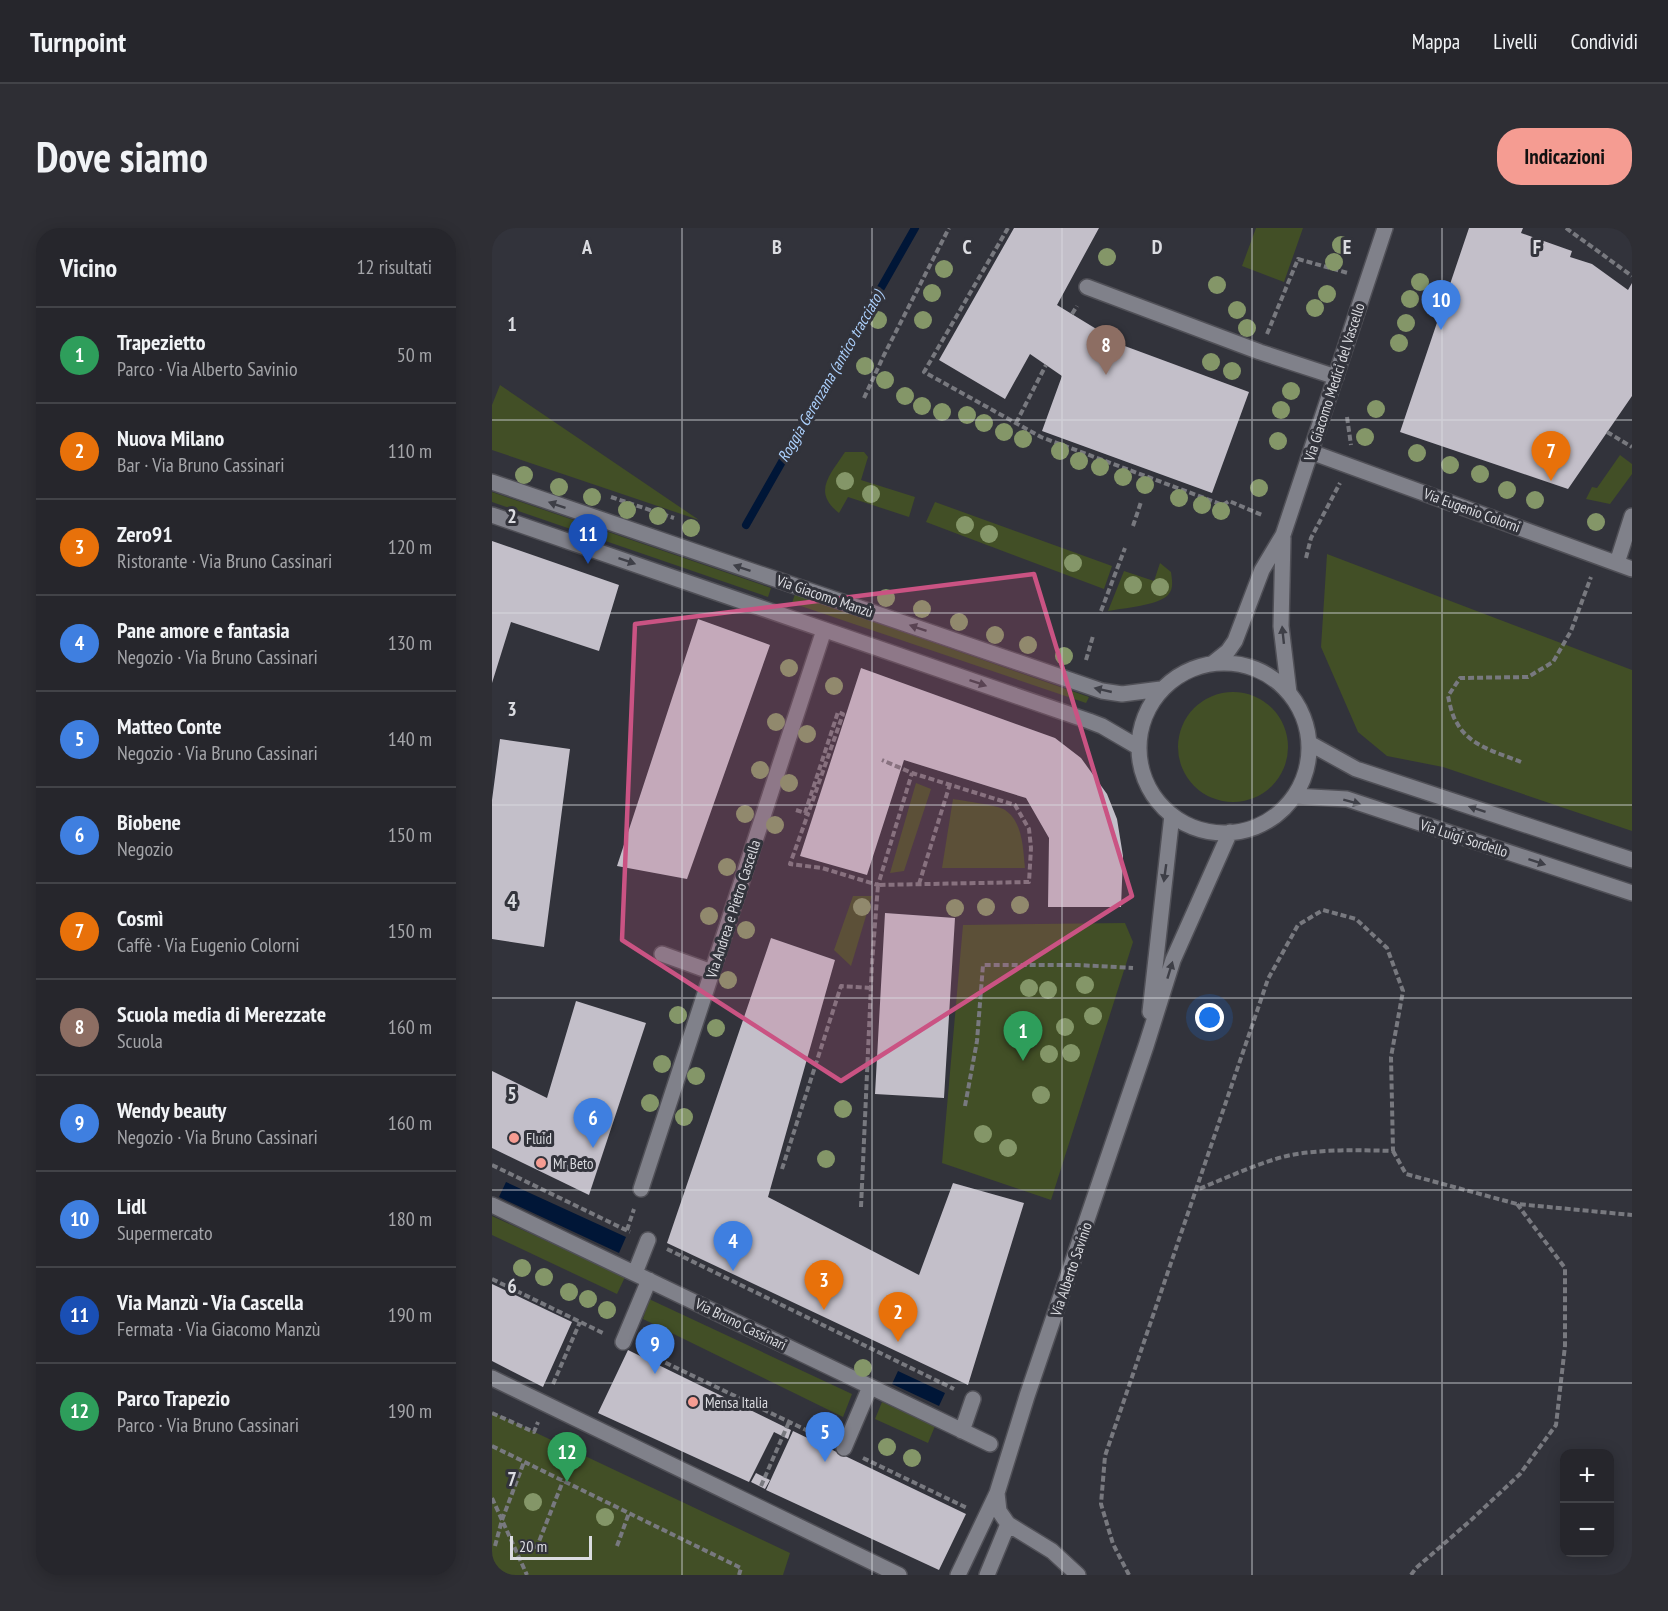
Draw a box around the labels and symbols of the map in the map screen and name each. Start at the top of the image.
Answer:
text: A [581,234,593,260]
text: B [772,234,782,260]
text: C [962,234,972,260]
text: D [1152,234,1163,260]
text: E [1343,234,1351,260]
text: F [1533,234,1541,260]
pin: 10 [1422,280,1460,330]
water label: Roggia Gerenzana (antico tracciato) [773,285,888,465]
street label: Via Giacomo Medici del Vascello [1299,300,1369,465]
text: 1 [507,311,517,337]
pin: 8 [1086,326,1126,375]
pin: 7 [1532,432,1570,481]
street label: Via Eugenio Colorni [1420,483,1523,536]
one-way arrow [548,499,566,509]
text: 2 [507,503,517,529]
pin: 11 [568,514,608,564]
one-way arrow [618,557,636,567]
one-way arrow [733,562,751,572]
street label: Via Giacomo Manzù [773,570,876,621]
one-way arrow [909,623,927,633]
one-way arrow [1278,626,1287,645]
one-way arrow [970,679,988,688]
one-way arrow [1093,685,1112,694]
text: 3 [507,696,517,722]
one-way arrow [1343,797,1361,807]
one-way arrow [1468,803,1486,813]
street label: Via Luigi Sordello [1417,815,1510,861]
street label: Via Andrea e Pietro Cascella [701,838,764,981]
one-way arrow [1528,858,1546,867]
one-way arrow [1160,864,1169,883]
text: 4 [507,888,517,914]
one-way arrow [1165,961,1175,979]
your location [1195,1003,1224,1032]
pin: 1 [1004,1012,1042,1061]
text: 5 [507,1081,517,1107]
pin: 6 [574,1098,612,1148]
place label: Fluid [526,1129,552,1148]
marker: Fluid [507,1131,521,1145]
place label: Mr Beto [553,1154,594,1173]
marker: Mr Beto [534,1156,548,1170]
street label: Via Alberto Savinio [1046,1219,1096,1319]
pin: 4 [714,1222,752,1271]
pin: 3 [804,1260,844,1310]
text: 6 [507,1273,517,1299]
pin: 2 [878,1292,918,1342]
street label: Via Bruno Cassinari [691,1293,790,1354]
pin: 9 [636,1324,674,1374]
place label: Mensa Italia [705,1393,768,1412]
marker: Mensa Italia [686,1395,700,1409]
pin: 5 [806,1412,844,1462]
pin: 12 [548,1432,586,1482]
text: 7 [507,1466,517,1492]
scale bar [510,1533,592,1560]

